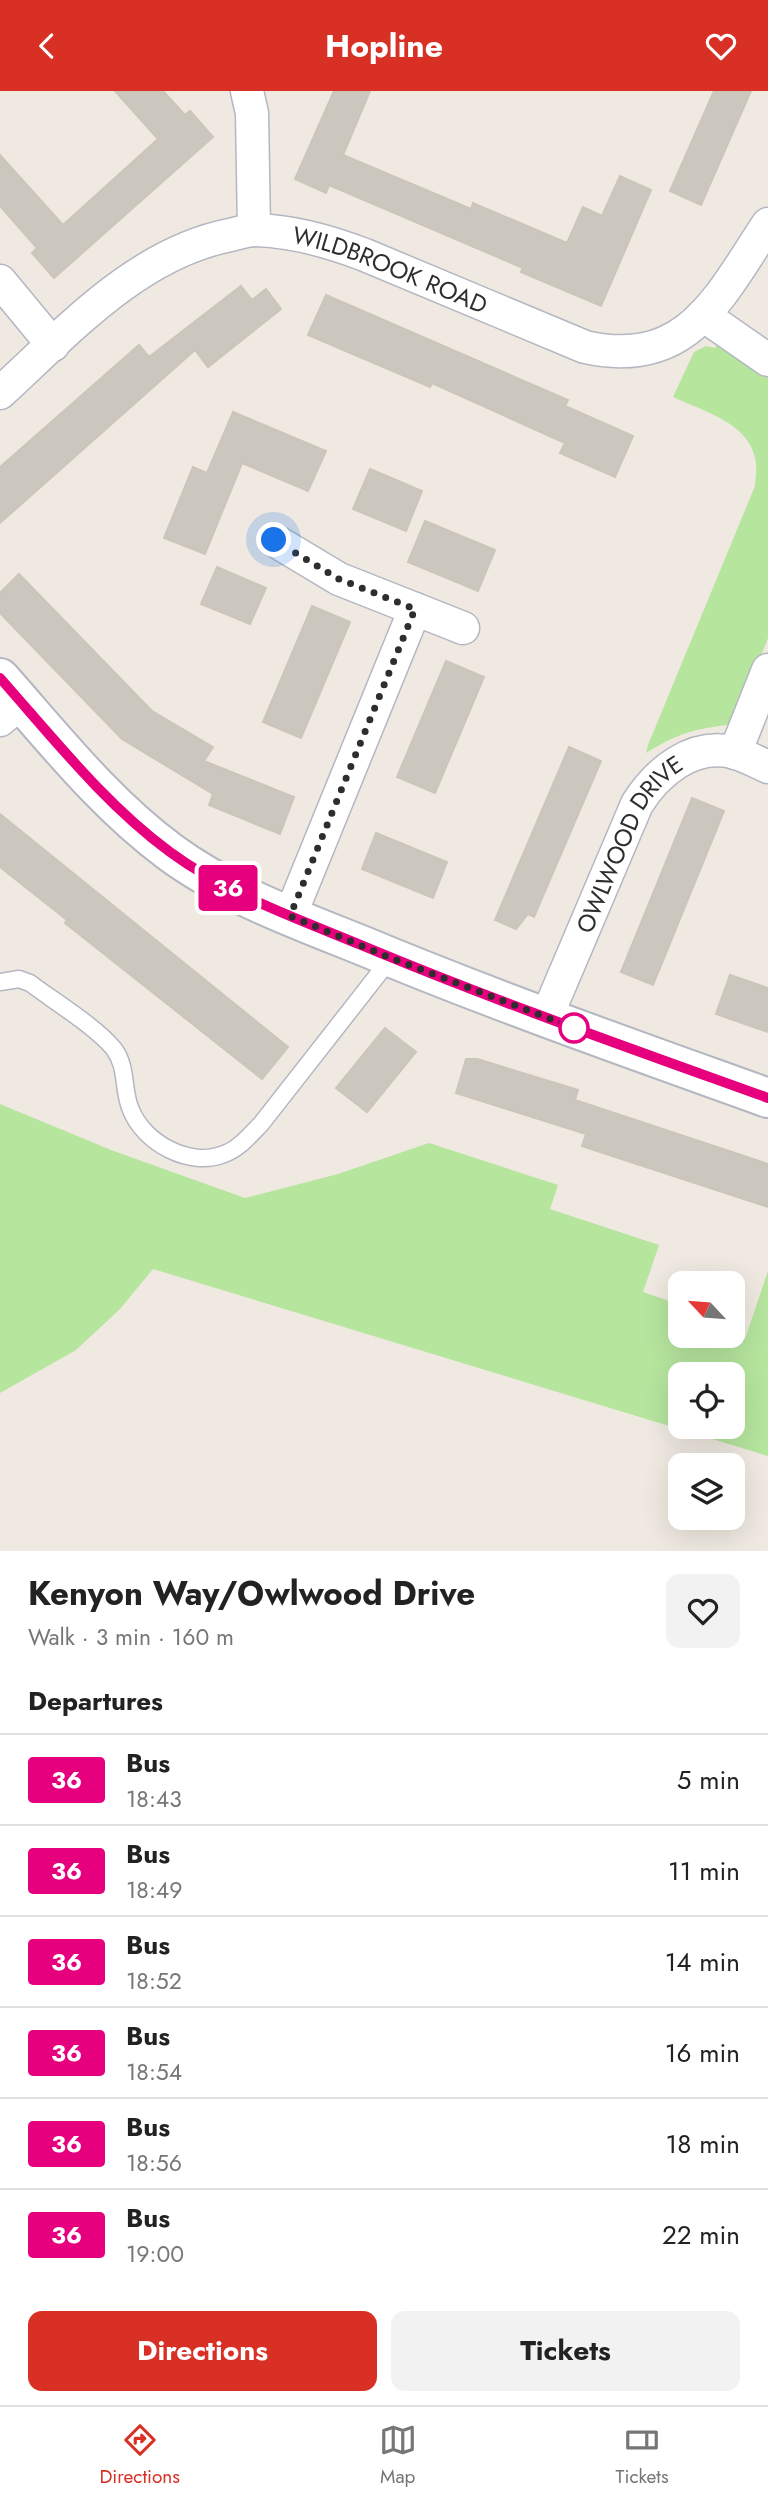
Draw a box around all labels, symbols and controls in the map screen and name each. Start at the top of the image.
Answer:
text: Hopline [325,23,443,69]
icon: back [28,27,66,65]
icon: heart [702,27,740,65]
street label: WILDBROOK ROAD [289,217,493,322]
your location [256,522,291,557]
street label: OWLWOOD DRIVE [567,746,690,938]
line badge: 36 [196,865,260,911]
text: 36 [213,870,243,905]
unlabelled marker [559,1013,589,1043]
north arrow [668,1271,746,1347]
map controls [668,1271,745,1530]
button: locate [668,1362,745,1439]
button: layers [668,1453,745,1530]
text: Kenyon Way/Owlwood Drive [28,1570,475,1617]
button: heart [666,1574,740,1648]
text: Walk · 3 min · 160 m [28,1620,234,1654]
text: Departures [28,1682,163,1720]
text: Bus [126,1744,170,1782]
text: 5 min [677,1761,740,1799]
text: 36 [51,1762,82,1797]
text: 18:43 [126,1782,182,1816]
text: Bus [126,1835,170,1873]
text: 11 min [668,1852,740,1890]
text: 36 [51,1853,82,1888]
text: 18:49 [126,1873,182,1907]
text: Bus [126,1926,170,1964]
text: 14 min [665,1943,740,1981]
text: 36 [51,1944,82,1979]
text: 18:52 [126,1964,182,1998]
text: Bus [126,2017,170,2055]
text: 16 min [665,2034,740,2072]
text: 36 [51,2035,82,2070]
text: 18:54 [126,2055,182,2089]
text: Bus [126,2108,170,2146]
text: 18 min [666,2125,740,2163]
text: 36 [51,2126,82,2161]
text: 18:56 [126,2146,182,2180]
text: Bus [126,2199,170,2237]
text: 22 min [662,2216,740,2254]
text: 36 [51,2217,82,2252]
text: 19:00 [126,2237,184,2271]
button: Directions [28,2311,377,2391]
button: Tickets [391,2311,740,2391]
tab: Directions [99,2421,180,2490]
tab: Map [379,2421,417,2490]
tab: Tickets [616,2421,669,2490]

